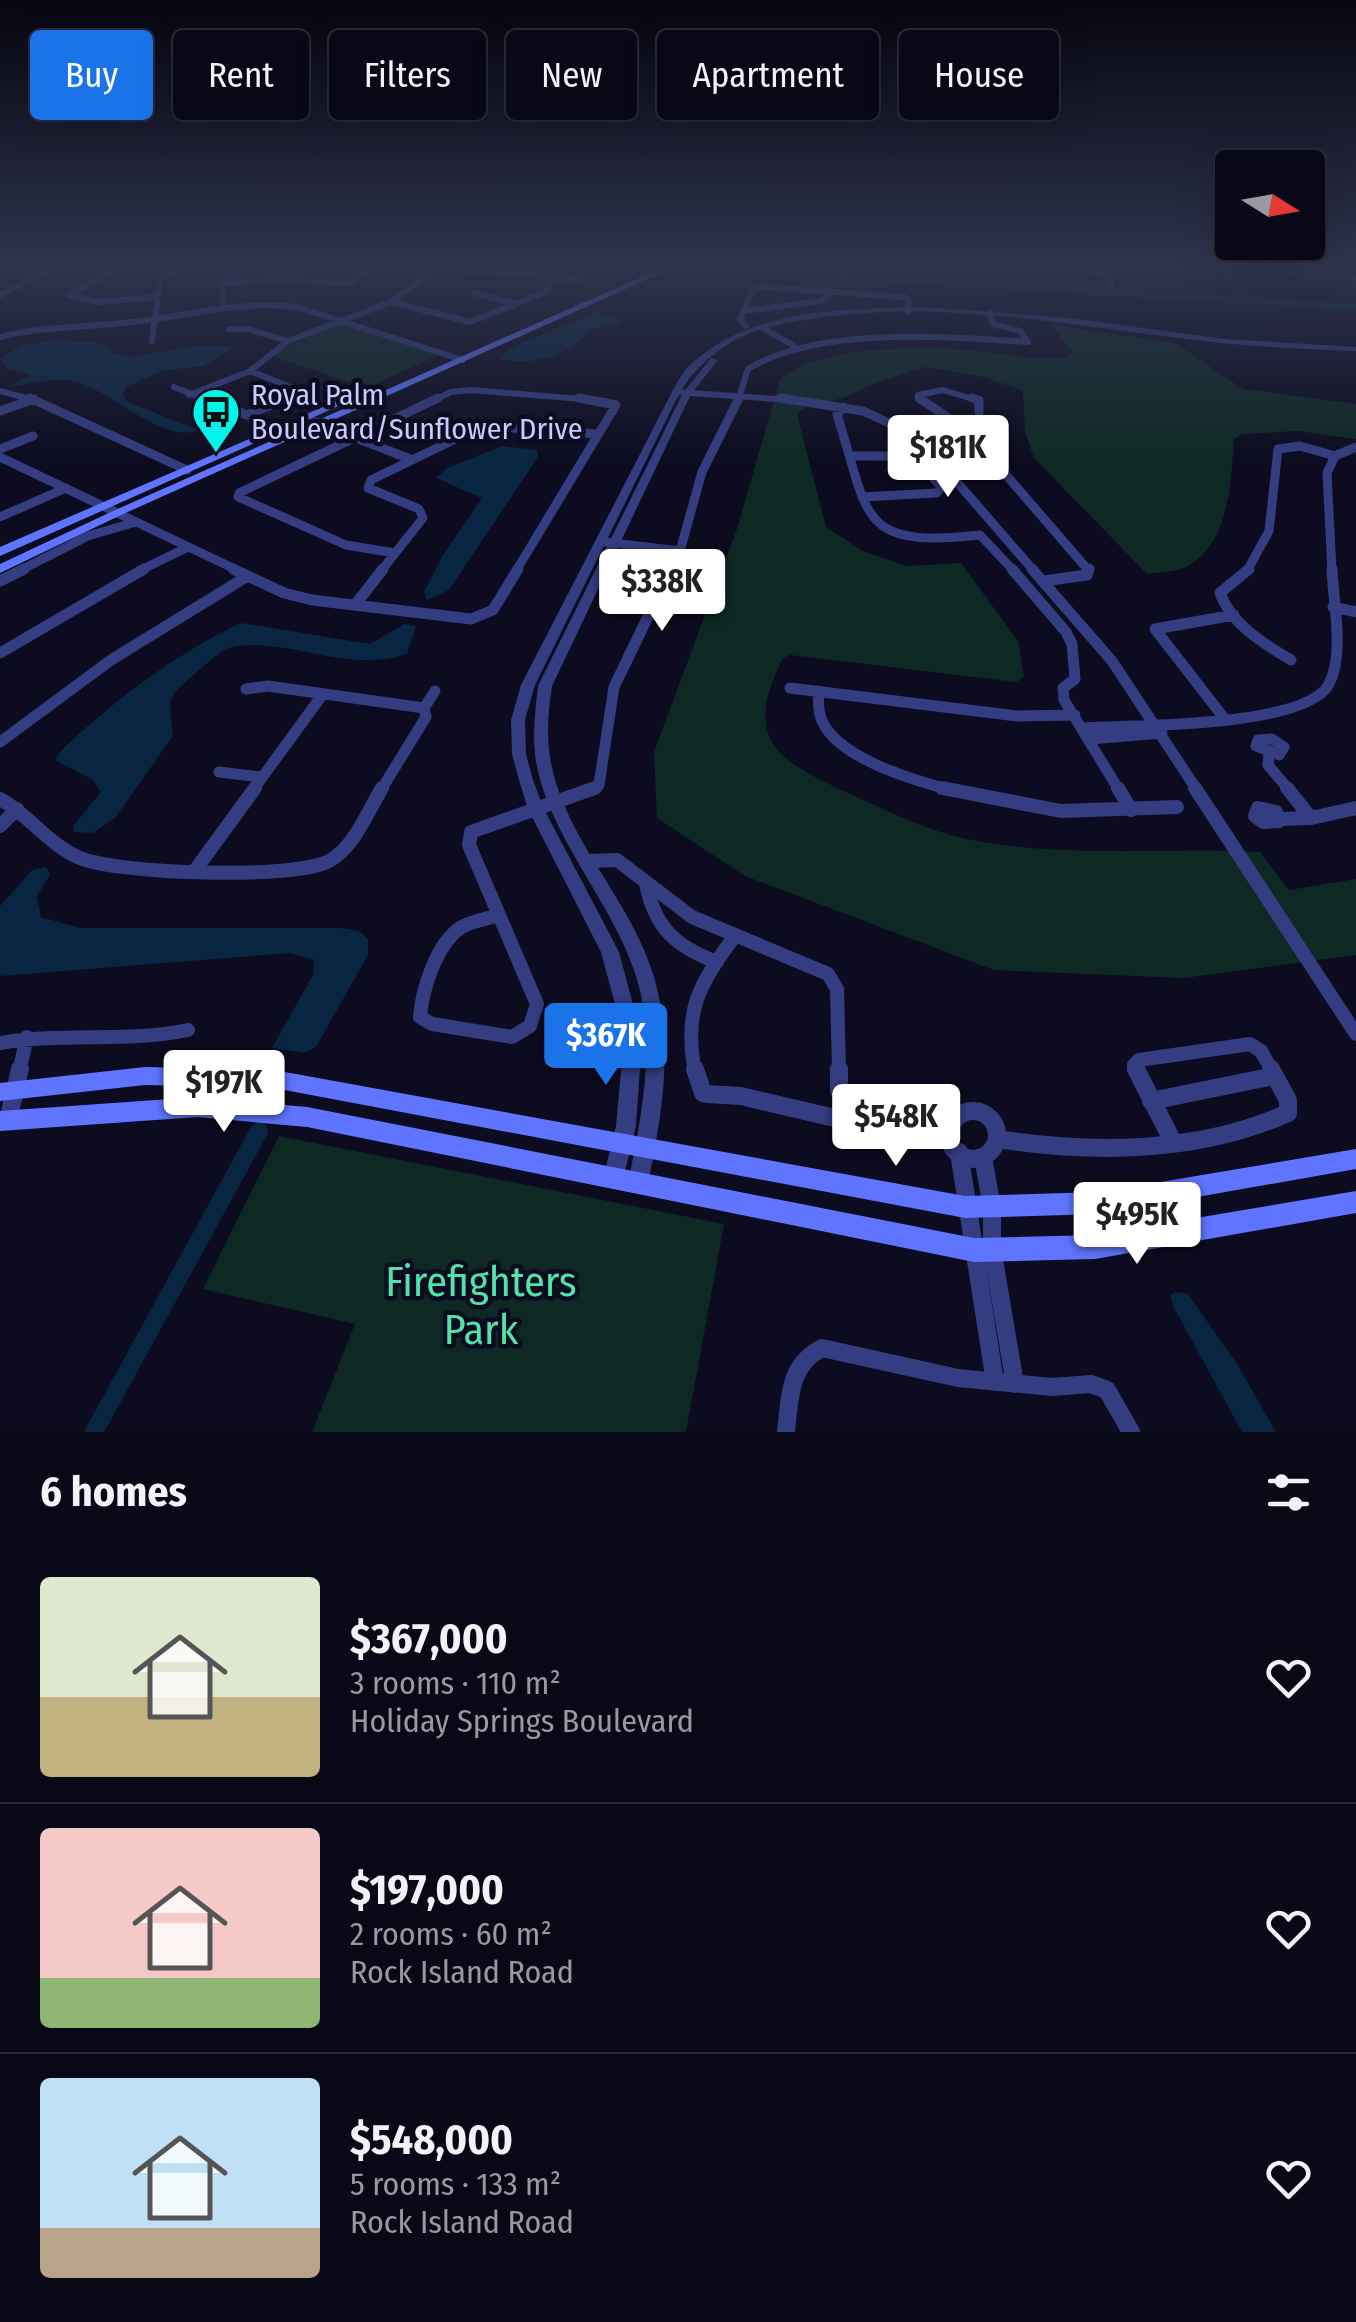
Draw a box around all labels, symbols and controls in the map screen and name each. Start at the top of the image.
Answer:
chip: Buy [30,30,153,120]
chip: Rent [173,30,309,120]
chip: Filters [329,30,486,120]
chip: New [506,30,637,120]
chip: Apartment [657,30,879,120]
chip: House [899,30,1059,120]
north arrow [1215,150,1325,260]
map controls [1215,150,1325,260]
place label: Royal Palm Boulevard/Sunflower Drive [251,377,583,447]
bus stop icon: Royal Palm Boulevard/Sunflower Drive [190,386,242,454]
pin: $181K [878,415,1018,500]
text: $181K [910,428,986,466]
pin: $338K [592,549,732,634]
text: $338K [621,562,703,600]
pin: $367K [536,1003,676,1088]
text: $367K [566,1016,646,1054]
pin: $197K [154,1050,294,1135]
text: $197K [186,1063,262,1101]
pin: $548K [826,1084,966,1169]
text: $548K [854,1097,938,1135]
pin: $495K [1067,1182,1207,1267]
text: $495K [1096,1195,1178,1233]
park label: Firefighters Park [385,1257,577,1355]
icon: filters [1261,1465,1316,1520]
text: 6 homes [40,1467,187,1517]
text: $367,000 [350,1614,508,1664]
icon: home [120,1617,240,1737]
icon: heart [1261,1650,1316,1705]
text: 3 rooms · 110 m² [350,1664,561,1702]
text: Holiday Springs Boulevard [350,1702,694,1740]
text: $197,000 [350,1865,504,1915]
icon: home [120,1868,240,1988]
icon: heart [1261,1901,1316,1956]
text: 2 rooms · 60 m² [350,1915,552,1953]
text: Rock Island Road [350,1953,574,1991]
text: $548,000 [350,2115,513,2165]
icon: home [120,2118,240,2238]
icon: heart [1261,2151,1316,2206]
text: 5 rooms · 133 m² [350,2165,561,2203]
text: Rock Island Road [350,2203,574,2241]

